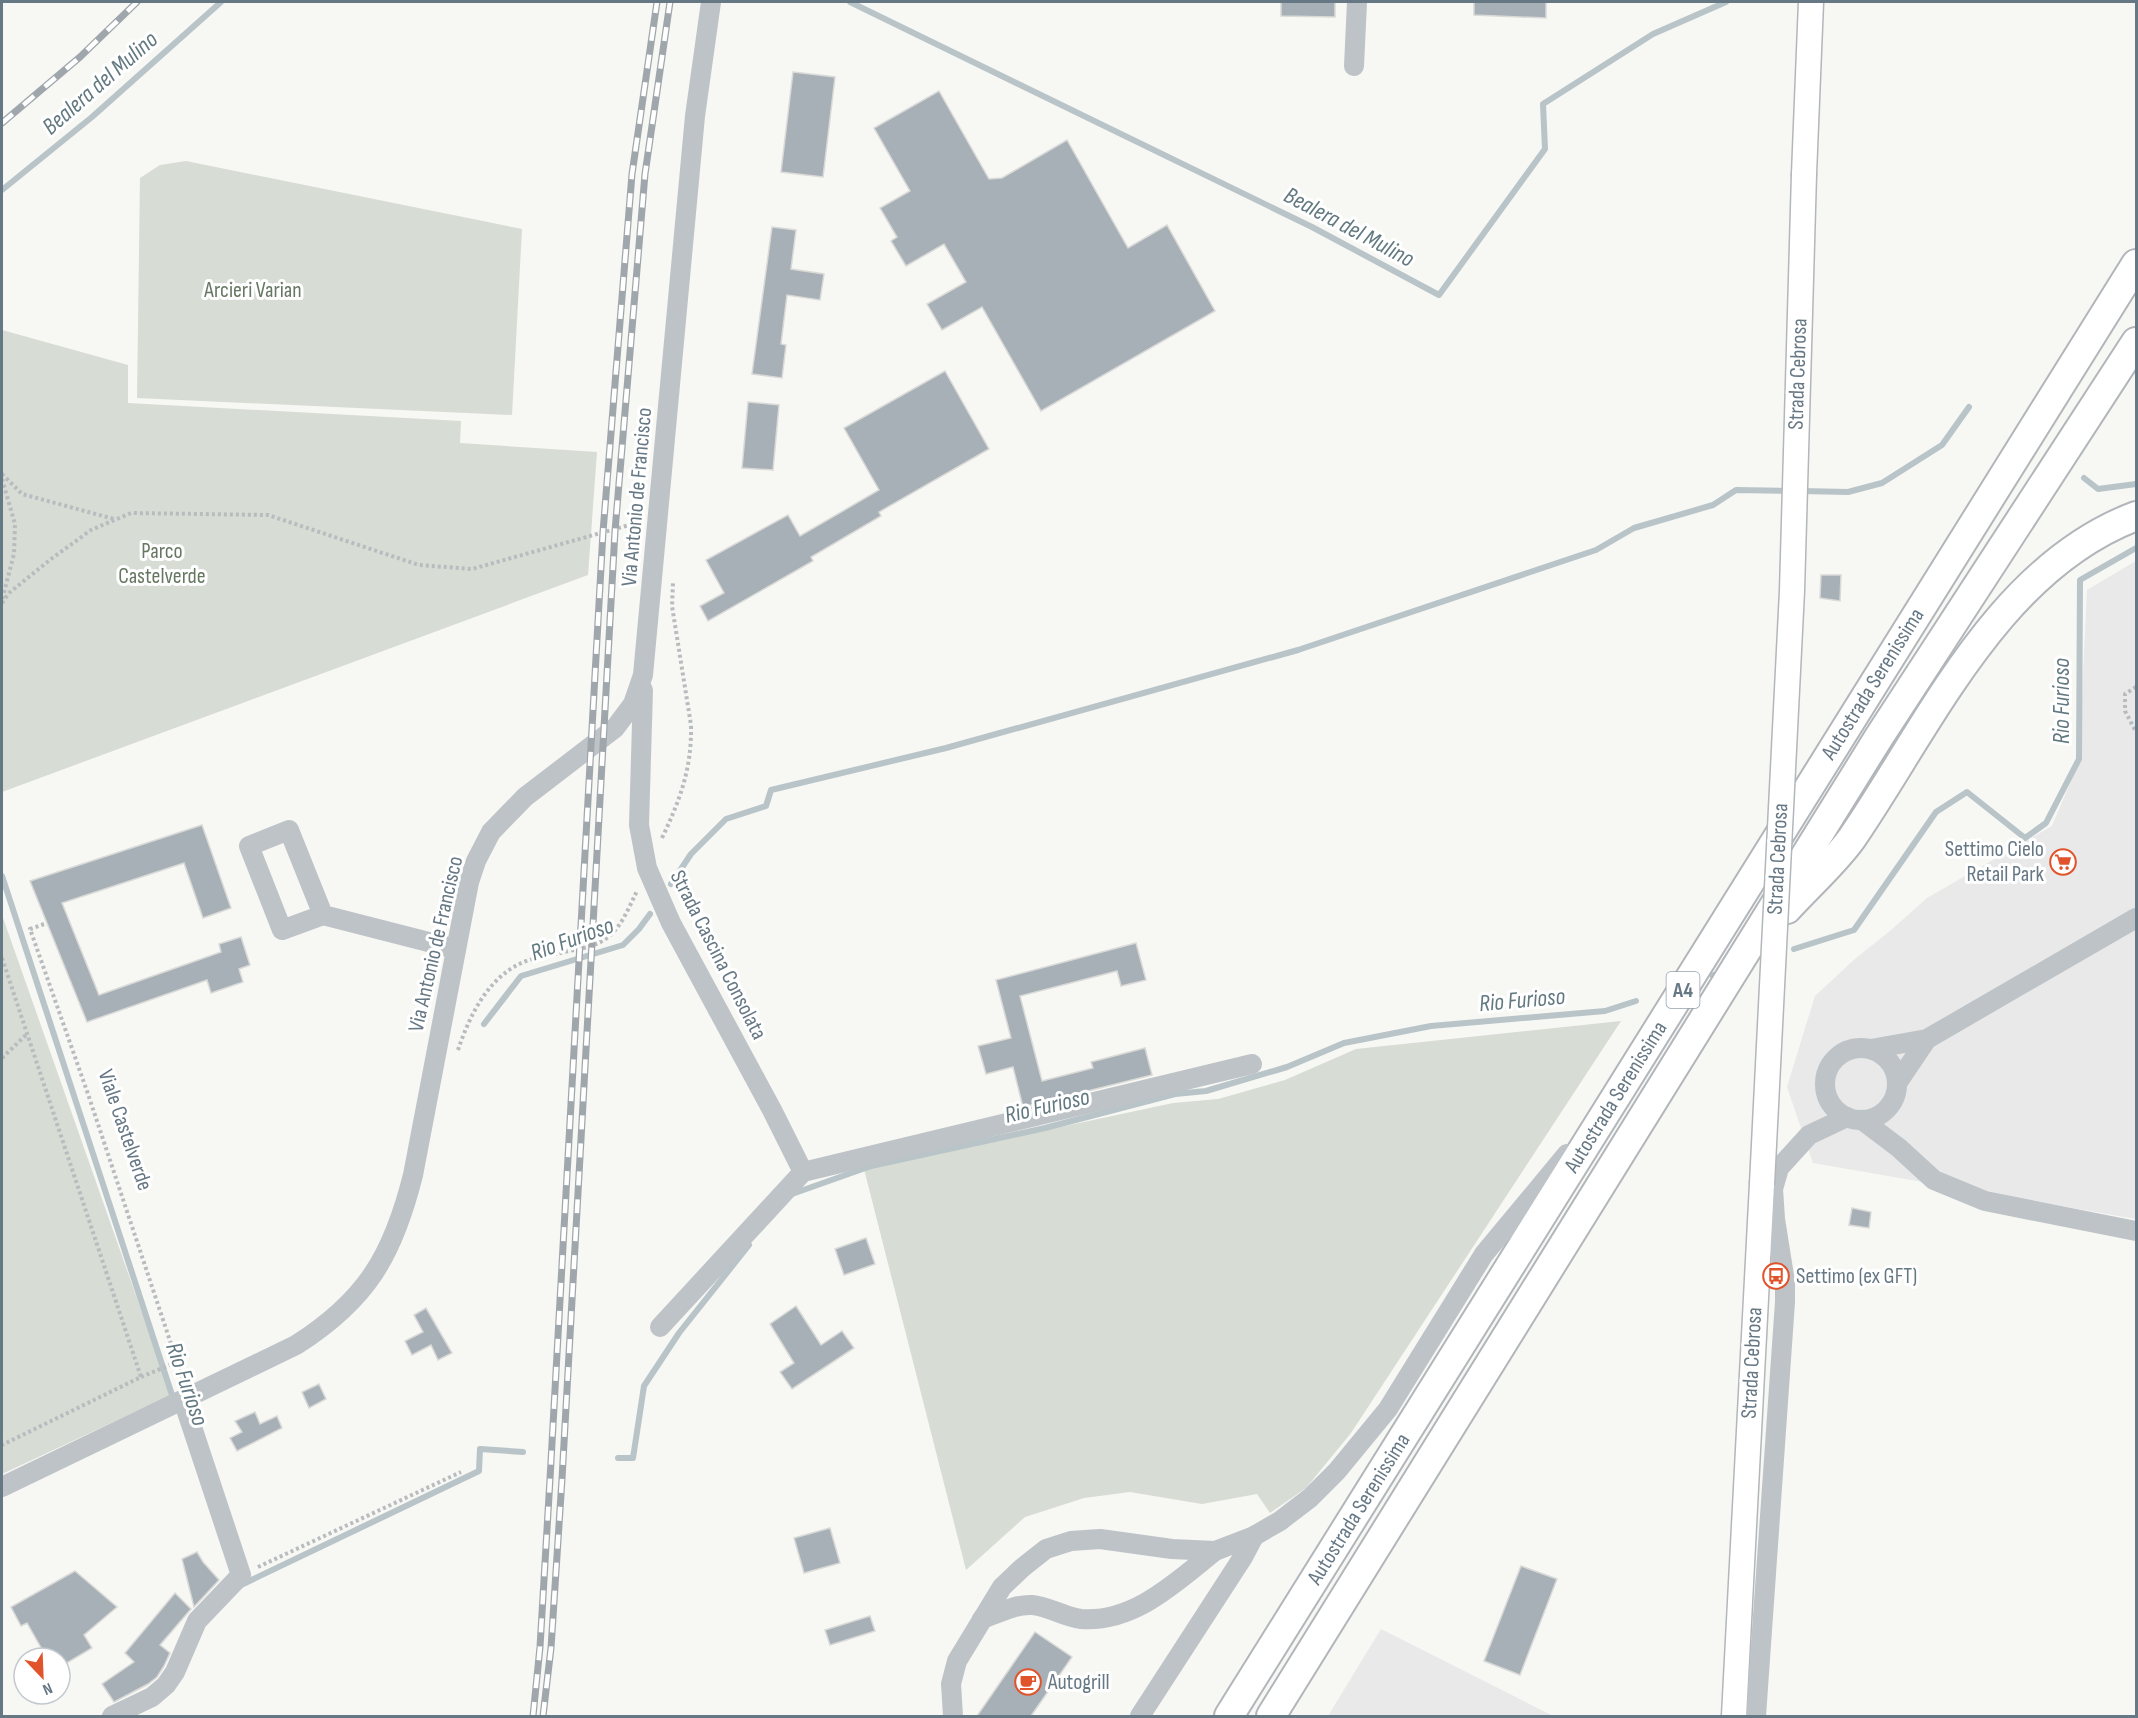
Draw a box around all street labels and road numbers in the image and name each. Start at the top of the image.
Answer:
street label: Strada Cebrosa [1783,318,1813,430]
street label: Via Antonio de Francisco [616,406,658,588]
street label: Autostrada Serenissima [1815,603,1930,765]
street label: Strada Cebrosa [1762,803,1794,915]
street label: Via Antonio de Francisco [403,854,469,1034]
street label: Strada Cascina Consolata [664,866,772,1044]
road number: A4 [1666,972,1700,1008]
street label: Autostrada Serenissima [1558,1016,1673,1178]
street label: Viale Castelverde [92,1066,158,1194]
street label: Strada Cebrosa [1736,1307,1768,1419]
street label: Autostrada Serenissima [1301,1428,1416,1590]

